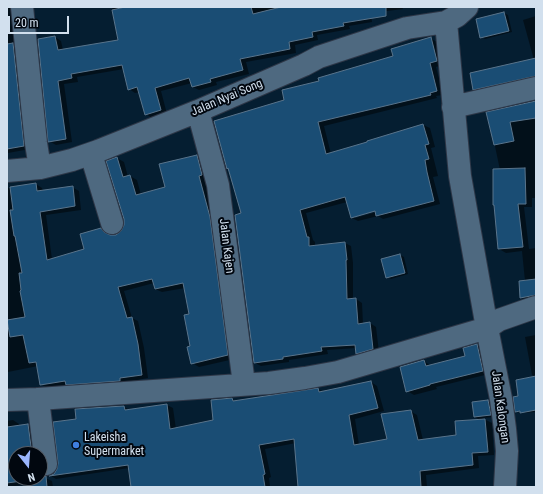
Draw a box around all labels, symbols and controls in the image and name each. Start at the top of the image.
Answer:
scale bar [10,8,71,34]
text: 20 m [15,16,39,30]
street label: Jalan Nyai Song [189,76,265,120]
street label: Jalan Kajen [215,218,237,274]
street label: Jalan Kalongan [488,370,512,444]
place label: Lakeisha Supermarket [84,431,144,459]
marker: Lakeisha Supermarket [71,440,81,450]
north arrow [8,446,48,486]
text: N [26,470,36,484]

